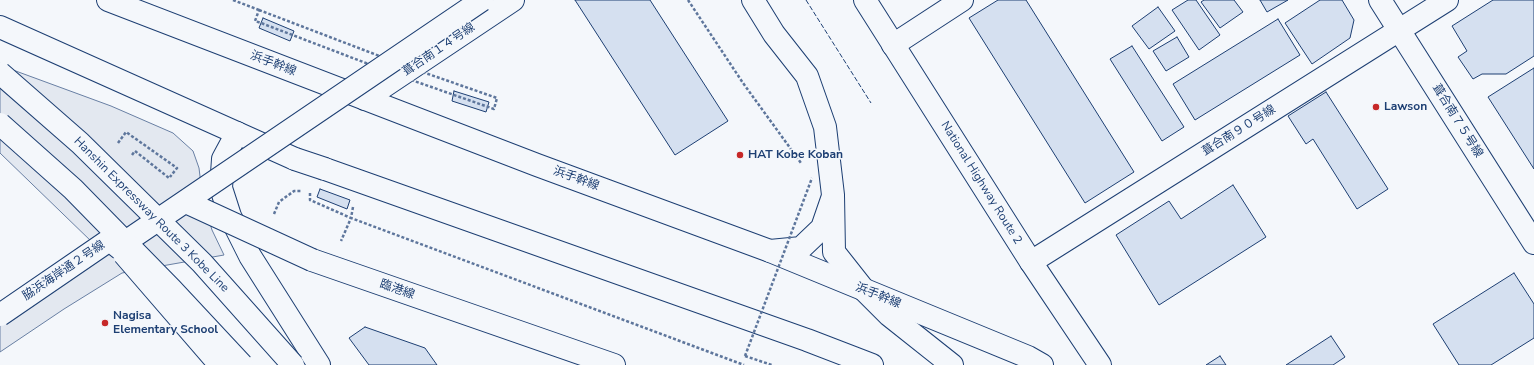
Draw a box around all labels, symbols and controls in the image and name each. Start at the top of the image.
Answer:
street label: 葺合南１４号線 [400,21,478,79]
street label: 浜手幹線 [248,49,298,79]
street label: 葺合南７５号線 [1429,82,1485,160]
place label: Lawson [1384,100,1427,114]
marker: Lawson [1371,102,1381,112]
street label: 葺合南９０号線 [1200,103,1278,159]
street label: National Highway Route 2 [937,119,1025,247]
street label: Hanshin Expressway Route 3 Kobe Line [70,134,232,296]
place label: HAT Kobe Koban [748,148,843,162]
marker: HAT Kobe Koban [735,150,745,160]
street label: 浜手幹線 [551,164,601,194]
street label: 脇浜海岸通２号線 [20,238,108,304]
street label: 臨港線 [378,277,416,303]
street label: 浜手幹線 [853,280,903,312]
place label: Nagisa Elementary School [113,309,218,337]
marker: Nagisa Elementary School [100,318,110,328]

